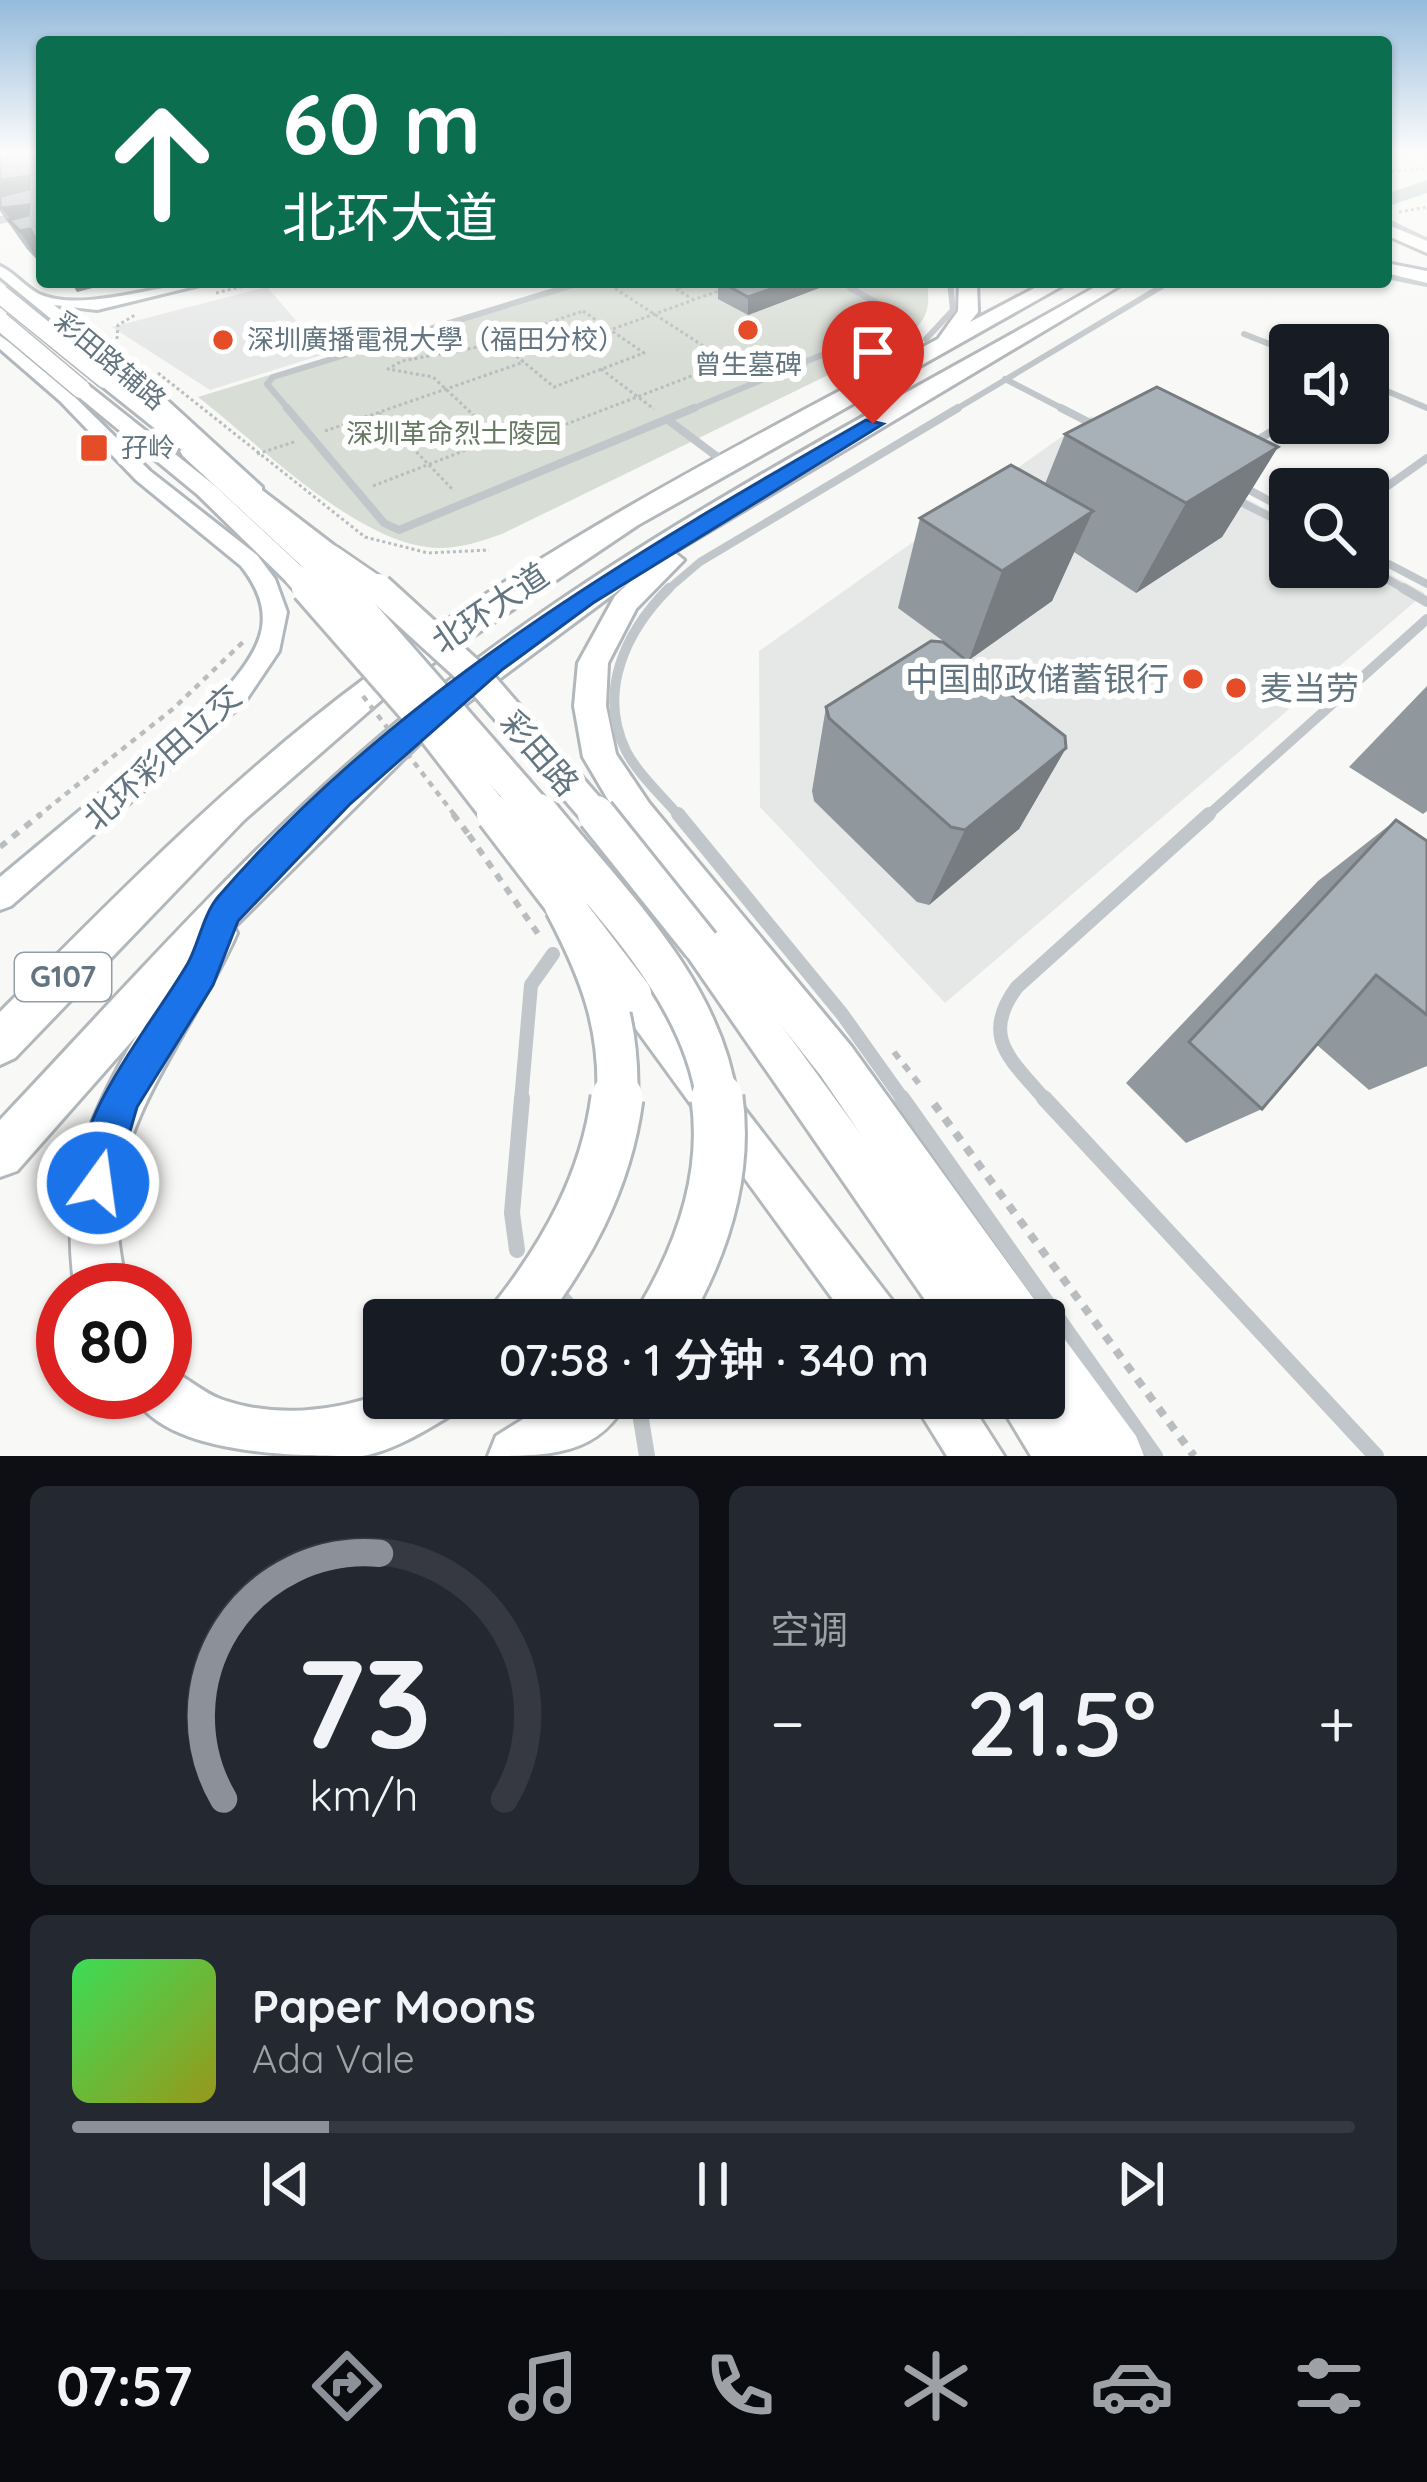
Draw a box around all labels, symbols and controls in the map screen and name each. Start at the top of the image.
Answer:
text: 60 m [282,70,481,175]
icon: ahead [84,84,240,240]
text: 北环大道 [282,183,498,251]
pin [822,301,924,424]
street label: 彩田路辅路 [48,304,173,417]
marker: 曾生墓碑 [735,317,761,343]
icon: arrive [840,319,906,385]
place label: 深圳廣播電視大學（福田分校） [247,322,625,356]
map controls [1269,324,1389,588]
button: sound [1269,324,1389,444]
marker: 深圳廣播電視大學（福田分校） [210,327,236,353]
place label: 曾生墓碑 [694,347,802,381]
park label: 深圳革命烈士陵园 [346,416,562,450]
place label: 孖岭 [121,430,175,464]
marker: 孖岭 [78,432,110,464]
button: search [1269,468,1389,588]
street label: 北环大道 [424,554,556,661]
place label: 中国邮政储蓄银行 [905,658,1169,699]
marker: 中国邮政储蓄银行 [1180,666,1206,692]
place label: 麦当劳 [1260,667,1359,708]
street label: 北环彩田立交 [74,675,249,838]
marker: 麦当劳 [1223,675,1249,701]
street label: 彩田路 [492,702,588,803]
road number: G107 [15,953,111,1001]
position arrow [35,1120,161,1246]
speed limit sign: 80 [36,1263,192,1419]
text: 07:58 · 1 分钟 · 340 m [499,1331,929,1387]
text: 空调 [771,1605,849,1654]
text: 73 [296,1623,432,1779]
text: 21.5° [966,1666,1156,1779]
text: − [771,1681,805,1764]
text: + [1318,1681,1355,1764]
text: km/h [310,1767,419,1821]
text: Paper Moons [252,1978,536,2034]
text: Ada Vale [252,2034,415,2083]
icon: previous [253,2151,319,2217]
icon: pause [680,2151,746,2217]
icon: next [1108,2151,1174,2217]
icon: directions [305,2344,389,2428]
icon: music [501,2344,585,2428]
icon: phone [698,2344,782,2428]
icon: climate [894,2344,978,2428]
icon: car [1090,2344,1174,2428]
icon: filters [1287,2344,1371,2428]
text: 07:57 [56,2352,192,2420]

